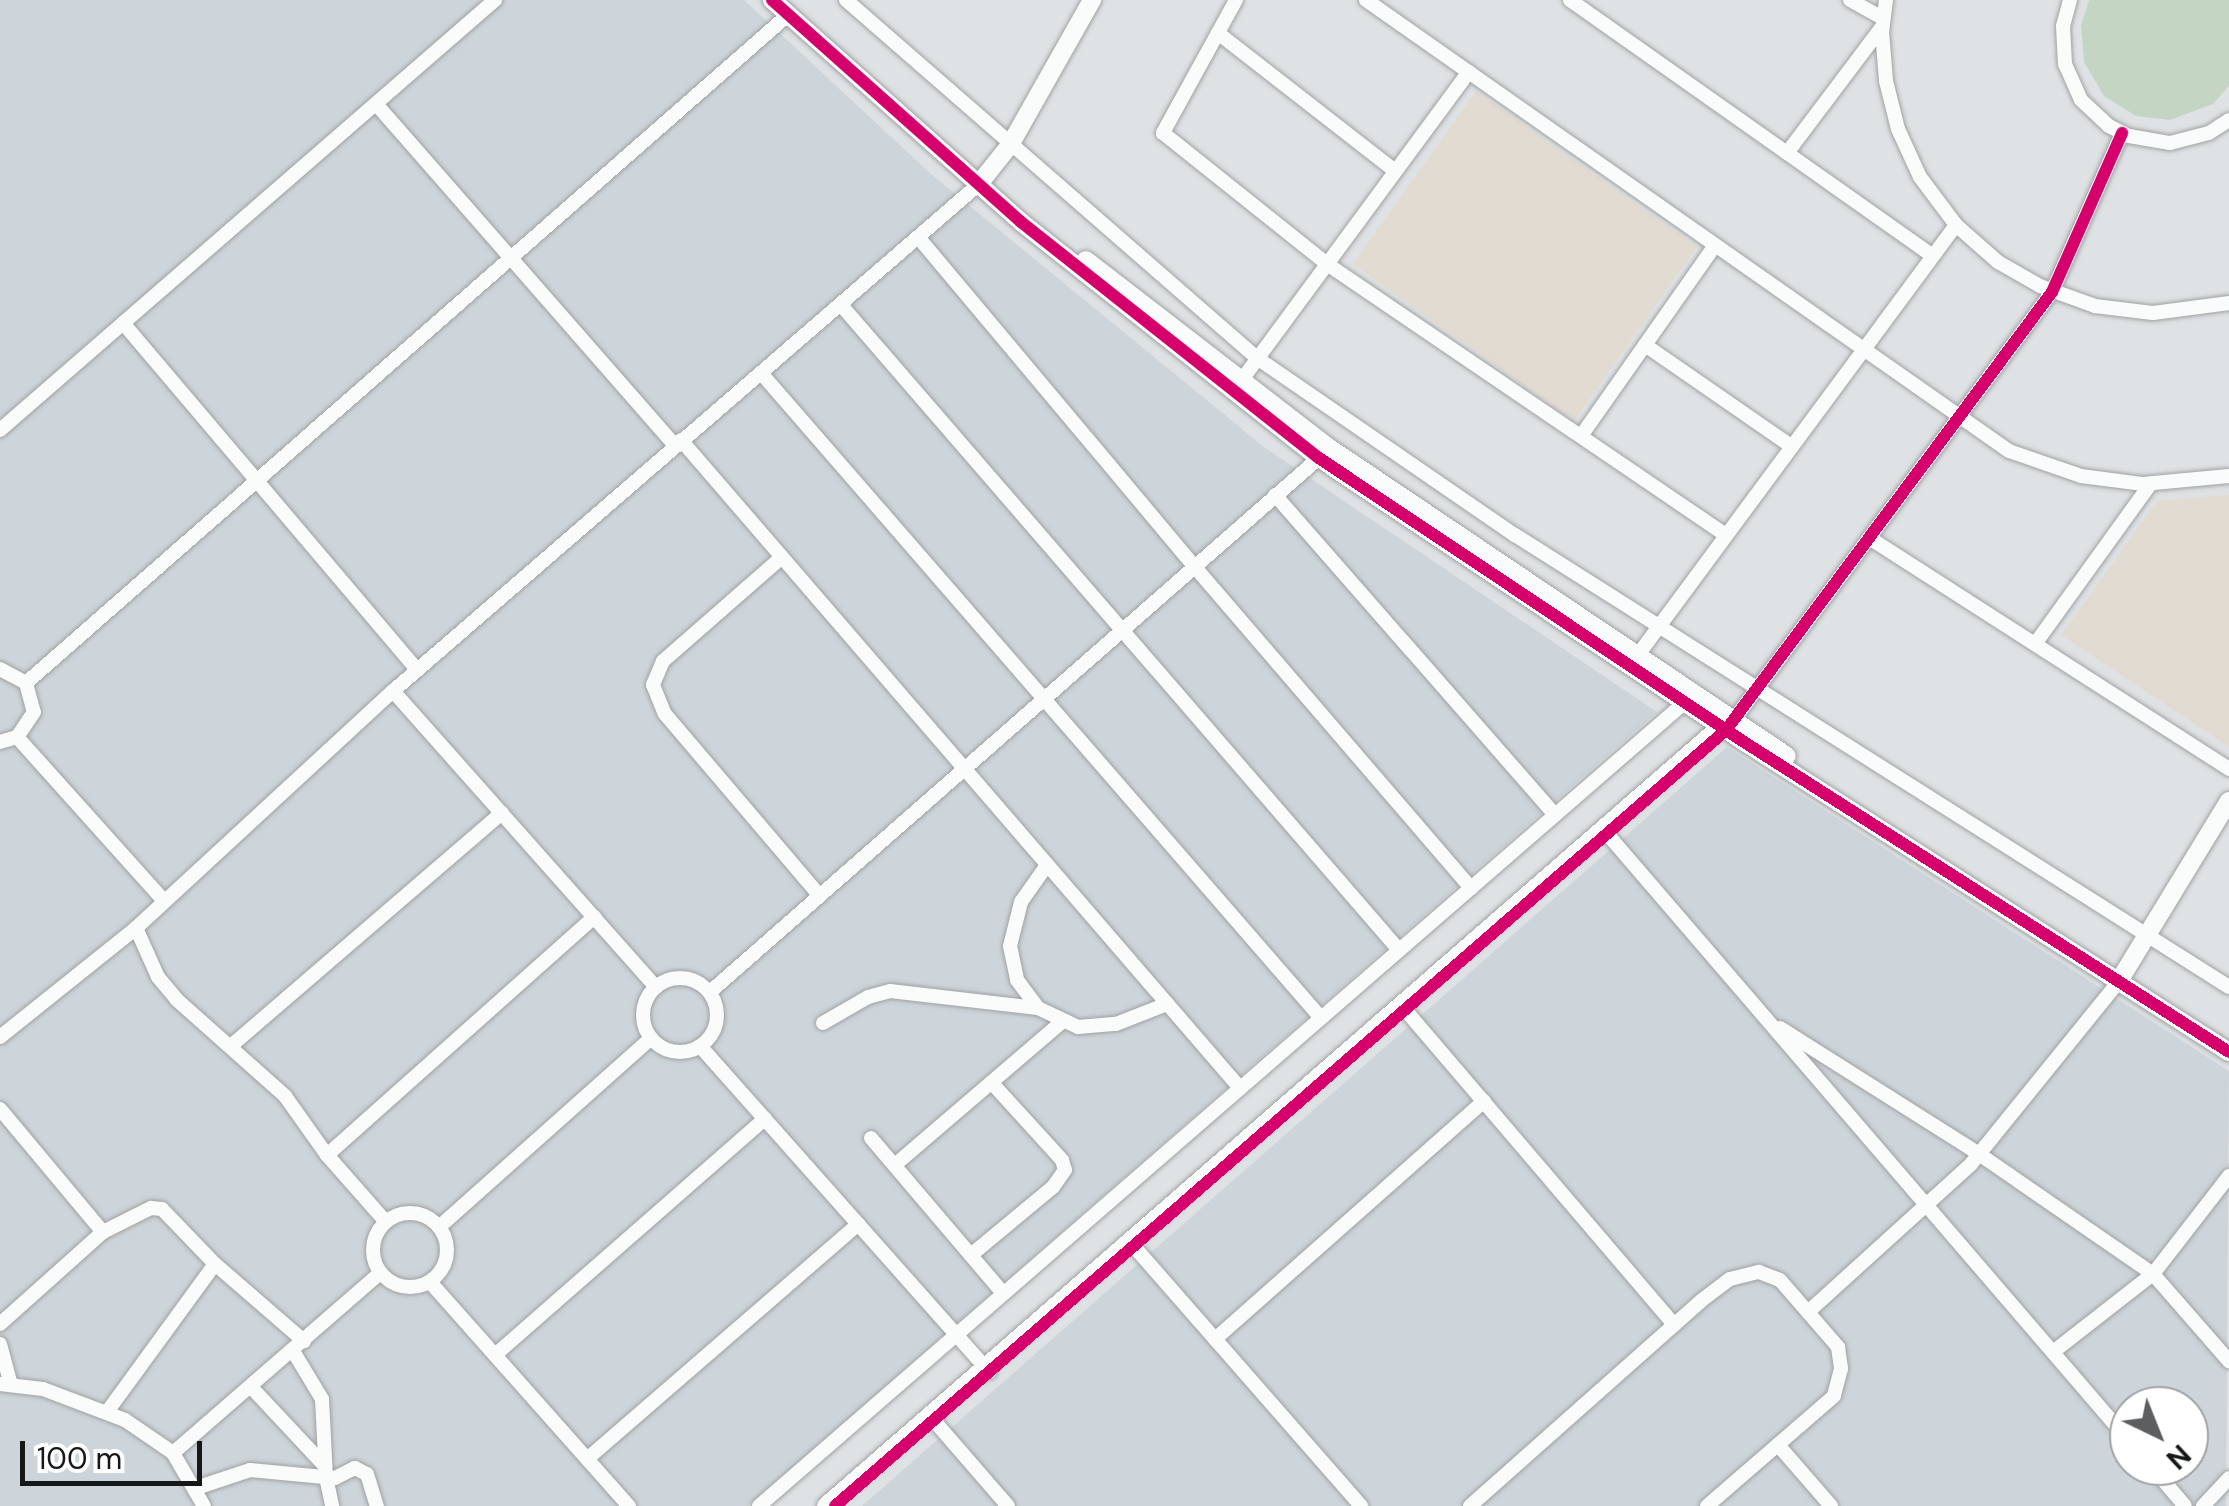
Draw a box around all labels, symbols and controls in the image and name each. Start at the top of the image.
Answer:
north arrow [2109,1386,2209,1486]
scale bar [25,1421,208,1483]
text: N [2158,1436,2199,1477]
text: 100 m [37,1439,122,1478]

